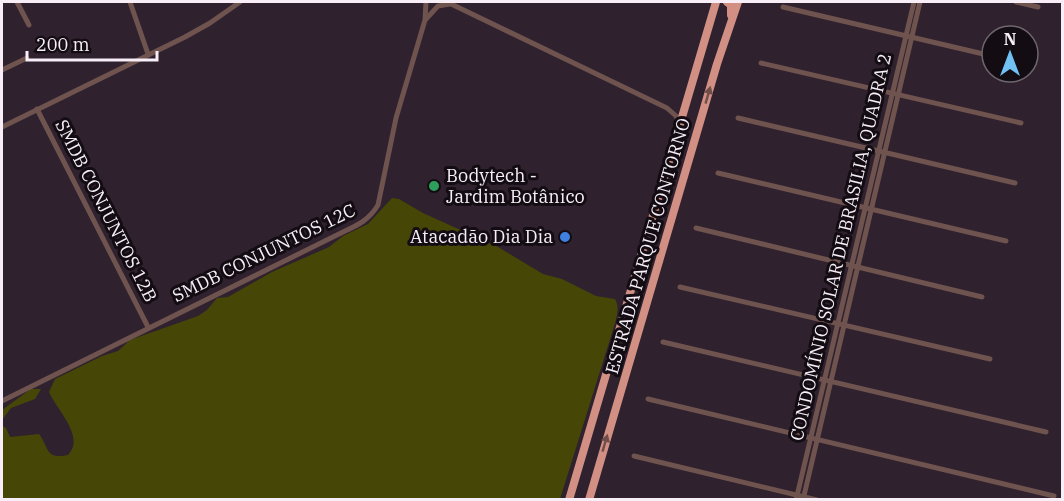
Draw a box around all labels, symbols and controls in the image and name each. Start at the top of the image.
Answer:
scale bar [27,24,158,62]
north arrow [980,24,1040,84]
text: N [1004,29,1016,49]
text: 200 m [36,33,90,56]
street label: CONDOMÍNIO SOLAR DE BRASILIA, QUADRA 2 [785,51,896,443]
one-way arrow [704,86,713,104]
street label: ESTRADA PARQUE CONTORNO [600,115,695,377]
street label: SMDB CONJUNTOS 12B [50,116,162,306]
place label: Bodytech - Jardim Botânico [446,164,585,208]
marker: Bodytech - Jardim Botânico [427,179,441,193]
street label: SMDB CONJUNTOS 12C [168,198,359,307]
place label: Atacadão Dia Dia [410,225,553,248]
marker: Atacadão Dia Dia [558,230,572,244]
one-way arrow [601,434,610,452]

